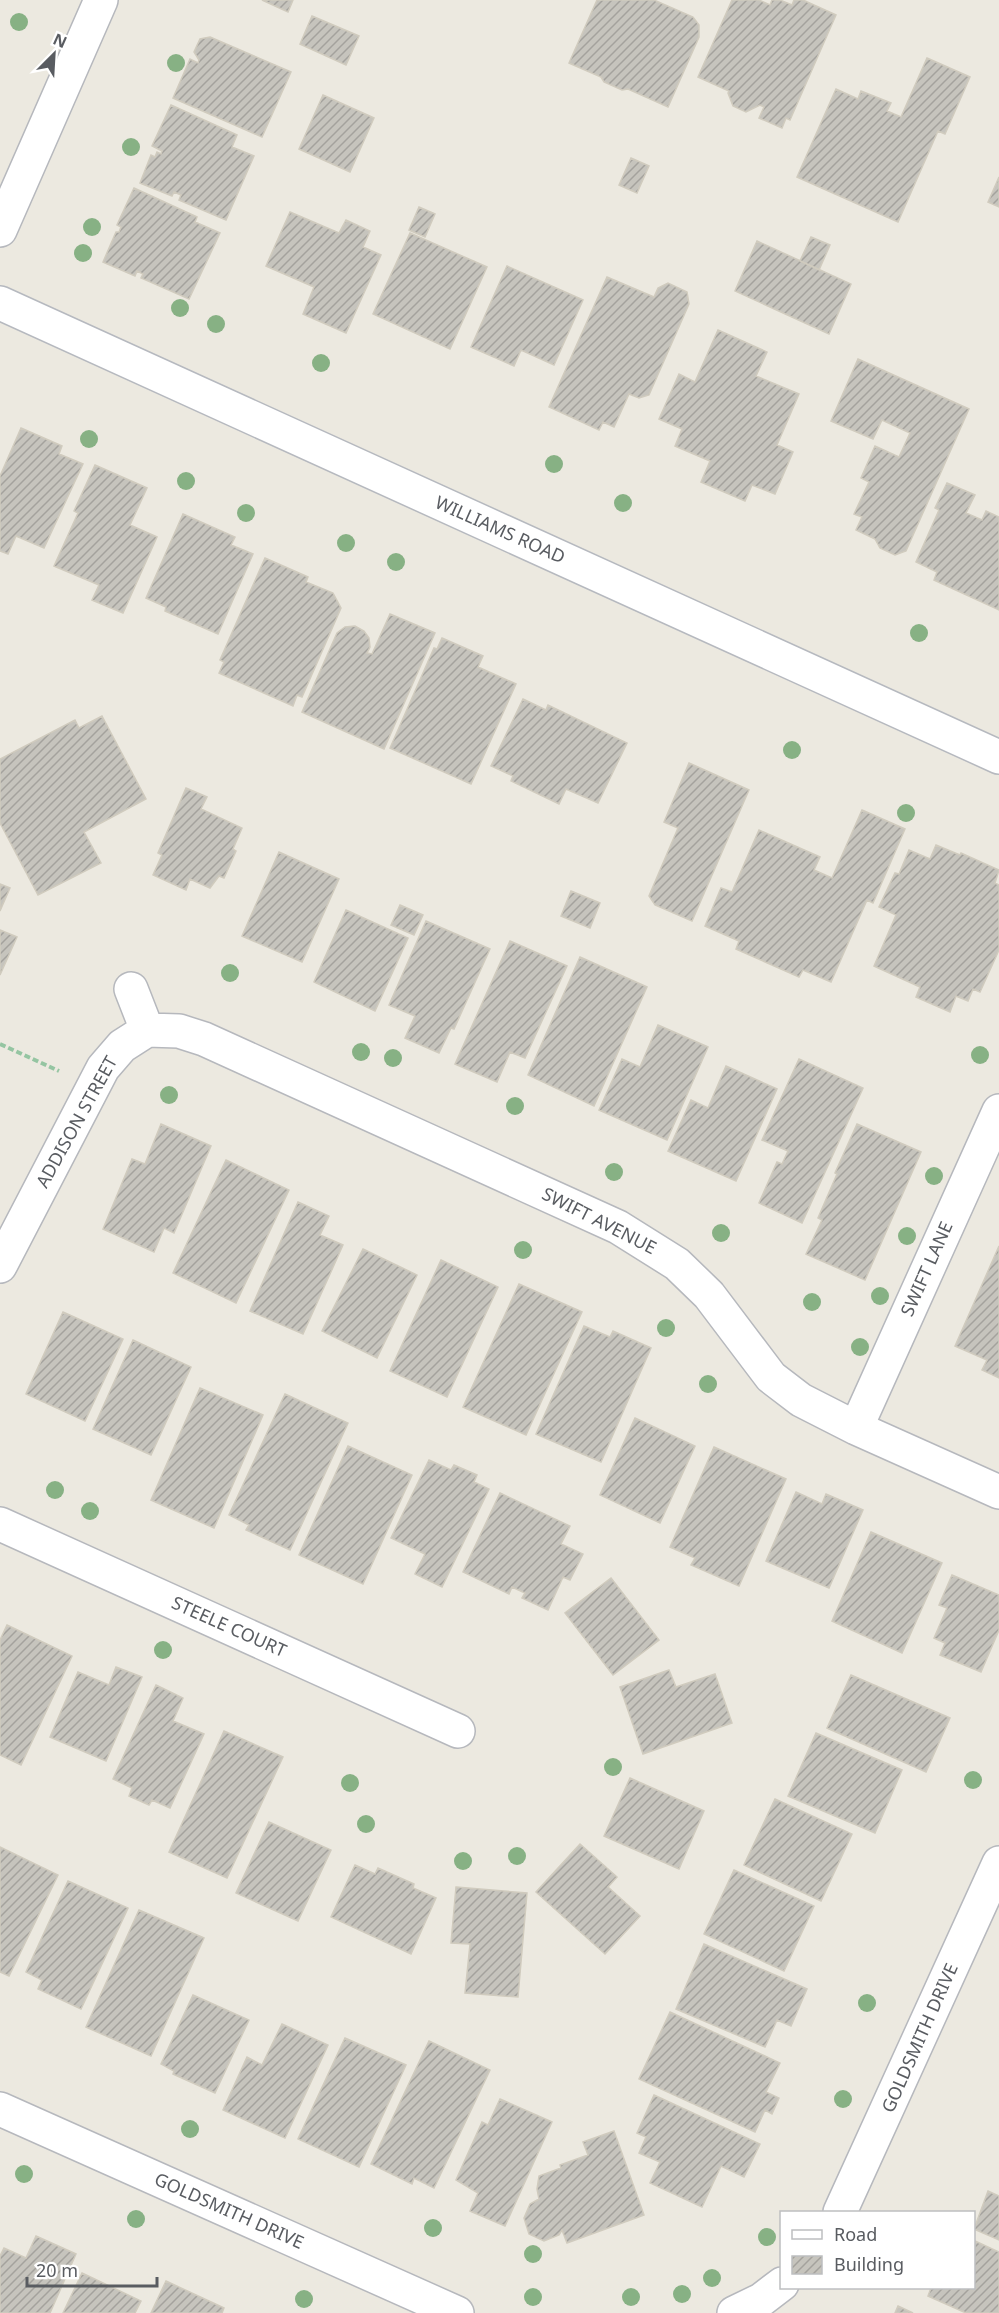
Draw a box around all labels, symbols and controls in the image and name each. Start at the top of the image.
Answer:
north arrow [24,24,84,84]
text: N [50,28,71,53]
street label: WILLIAMS ROAD [432,490,569,568]
street label: ADDISON STREET [30,1051,122,1192]
street label: SWIFT AVENUE [538,1181,661,1259]
street label: SWIFT LANE [895,1217,958,1320]
street label: STEELE COURT [168,1590,291,1662]
street label: GOLDSMITH DRIVE [875,1959,963,2116]
street label: GOLDSMITH DRIVE [151,2166,308,2254]
legend [780,2211,975,2289]
text: Road [834,2222,877,2246]
scale bar [27,2250,158,2288]
text: Building [834,2252,904,2276]
text: 20 m [36,2258,78,2282]

